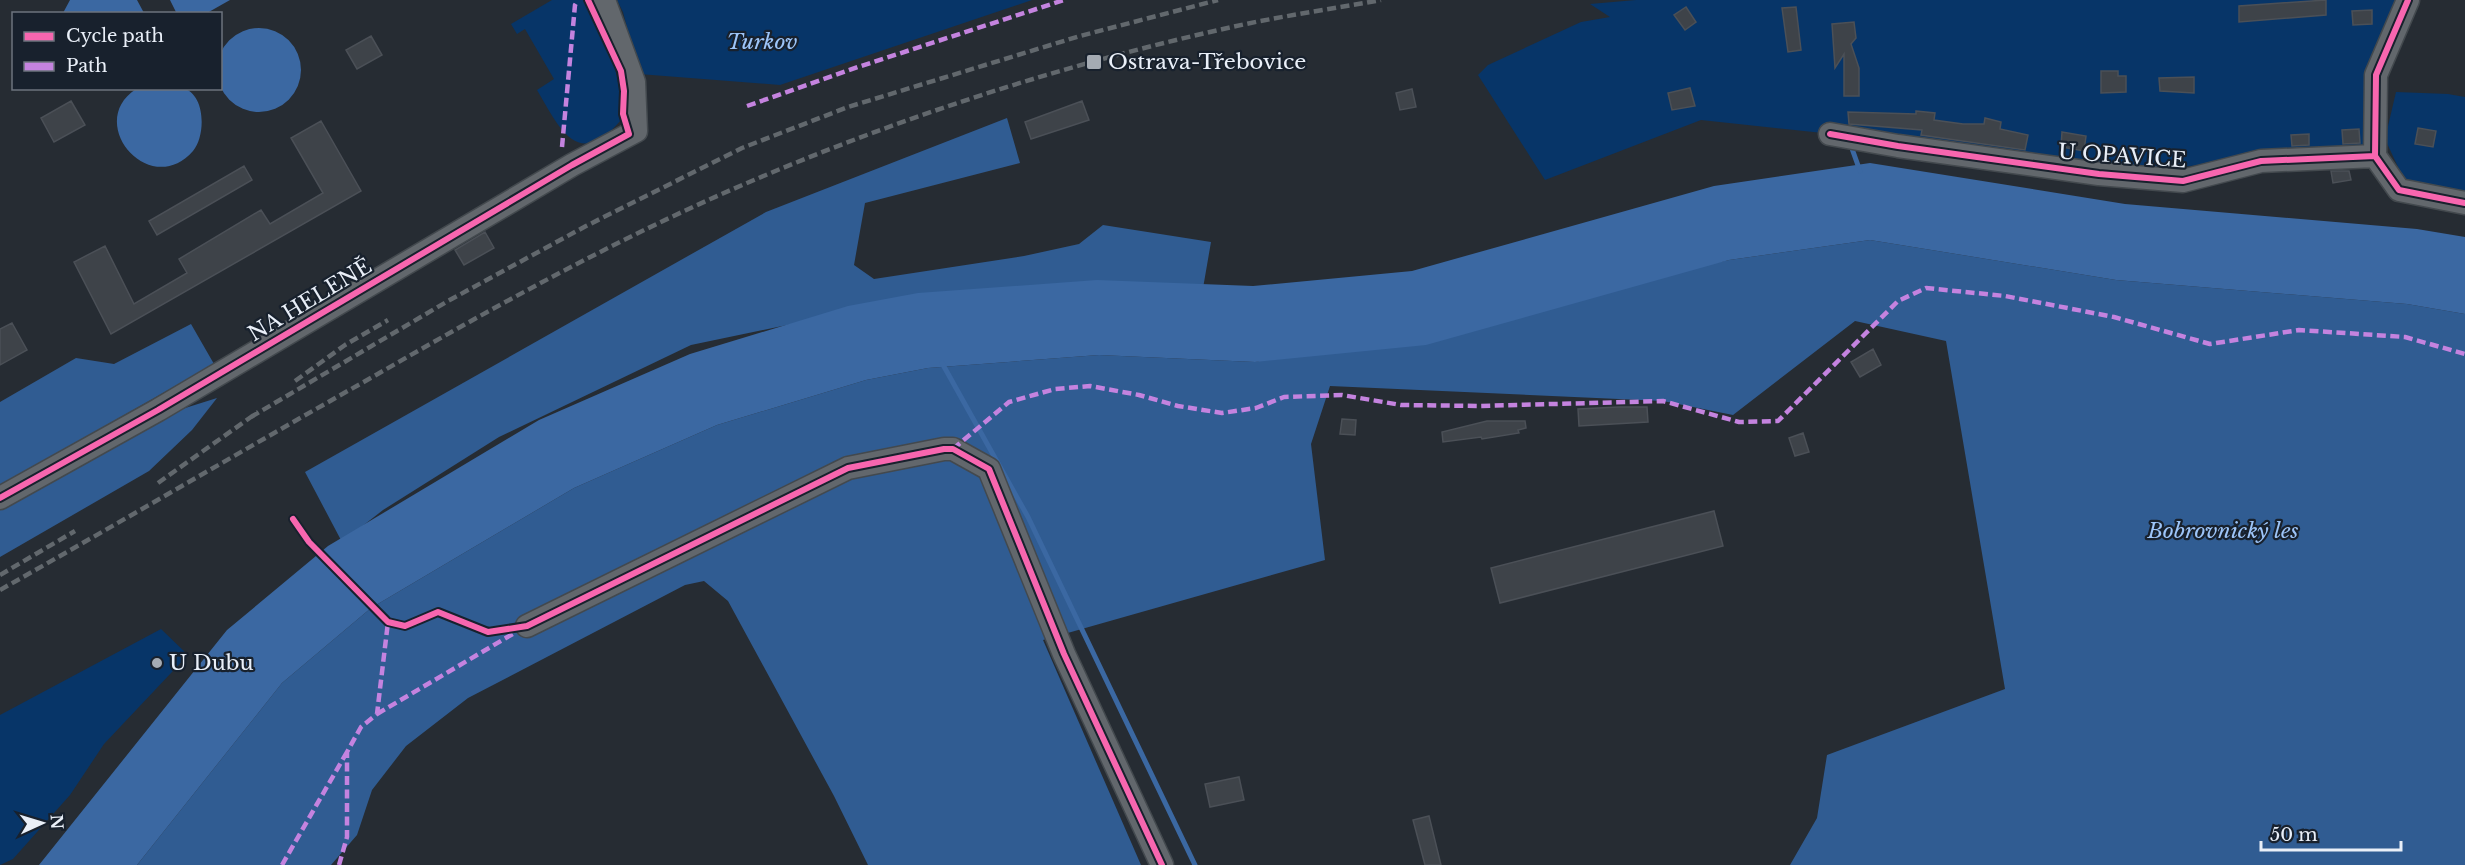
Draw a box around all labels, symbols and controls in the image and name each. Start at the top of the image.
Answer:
legend [12,12,222,90]
text: Cycle path [66,25,164,47]
park label: Turkov [727,29,797,55]
place label: Ostrava-Třebovice [1108,49,1306,75]
marker: Ostrava-Třebovice [1085,53,1103,71]
text: Path [66,55,107,77]
street label: U OPAVICE [2057,139,2187,173]
street label: NA HELENĚ [244,253,376,347]
park label: Bobrovnický les [2147,518,2298,544]
place label: U Dubu [169,650,254,676]
marker: U Dubu [150,656,164,670]
north arrow [12,793,72,853]
text: N [46,814,67,830]
scale bar [2261,814,2400,852]
text: 50 m [2270,824,2318,846]

